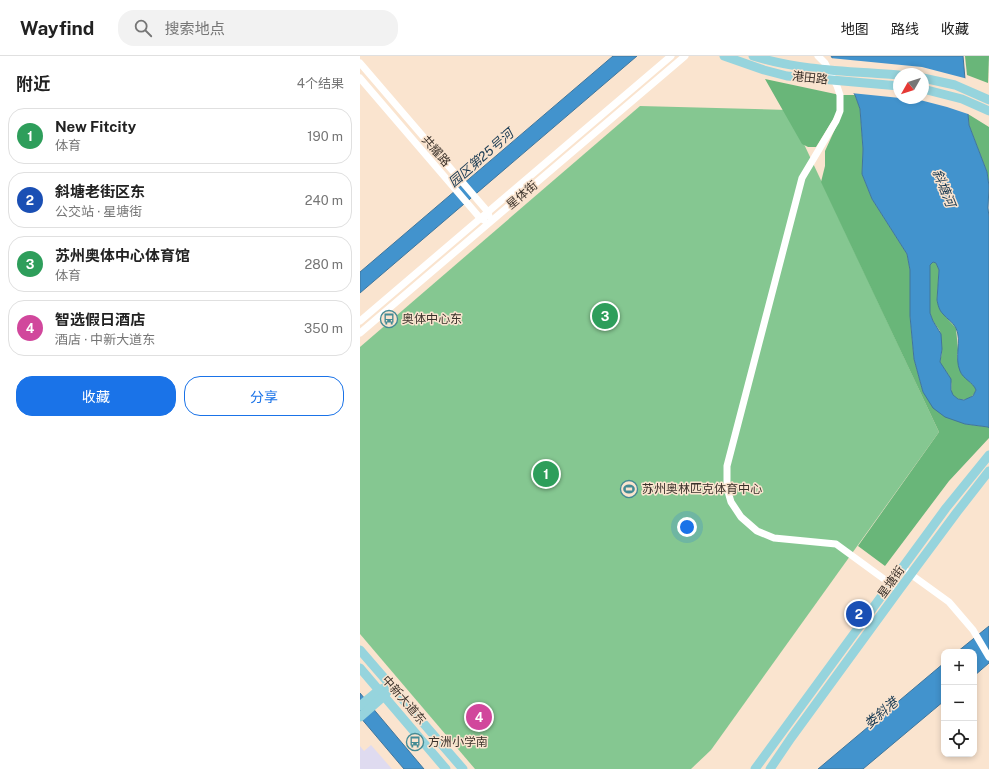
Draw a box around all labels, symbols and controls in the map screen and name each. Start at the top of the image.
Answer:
search box [118,10,398,46]
text: Wayfind [20,17,94,39]
icon: search [132,17,154,39]
text: 搜索地点 [164,20,224,37]
text: 地图 [841,21,869,37]
text: 路线 [891,21,919,37]
text: 收藏 [941,21,969,37]
north arrow [893,68,929,104]
street label: 港田路 [791,69,829,87]
text: 附近 [16,74,50,94]
text: 4个结果 [297,76,344,91]
text: New Fitcity [55,118,136,135]
water label: 园区第25号河 [446,124,519,190]
text: 1 [27,129,33,144]
text: 190 m [307,129,343,144]
street label: 共耀路 [419,133,453,169]
text: 体育 [55,138,81,153]
water label: 斜塘河 [930,167,959,212]
street label: 星体街 [504,178,540,212]
text: 斜塘老街区东 [55,183,145,200]
text: 2 [26,193,34,208]
text: 240 m [305,193,343,208]
text: 公交站 · 星塘街 [55,204,142,219]
text: 苏州奥体中心体育馆 [55,247,190,264]
text: 3 [26,257,34,272]
text: 280 m [305,257,343,272]
text: 体育 [55,268,81,283]
pin: 3 [592,301,618,331]
bus stop icon: 奥体中心东 [379,309,399,329]
text: 智选假日酒店 [55,311,145,328]
place label: 奥体中心东 [402,312,462,326]
text: 4 [26,321,34,336]
text: 350 m [304,321,343,336]
text: 酒店 · 中新大道东 [55,332,155,347]
button: 收藏 [16,376,176,416]
button: 分享 [184,376,344,416]
pin: 1 [533,459,559,489]
sports icon: 苏州奥林匹克体育中心 [619,479,639,499]
place label: 苏州奥林匹克体育中心 [642,482,762,496]
your location [677,517,697,537]
street label: 星塘街 [875,563,907,601]
pin: 2 [846,599,872,629]
map controls [941,649,977,757]
button: + [941,649,977,685]
street label: 中新大道东 [379,673,429,727]
button: − [941,685,977,721]
water label: 娄斜港 [861,693,902,731]
pin: 4 [466,702,492,732]
button: locate [941,721,977,757]
bus stop icon: 方洲小学南 [405,732,425,752]
place label: 方洲小学南 [428,735,488,749]

